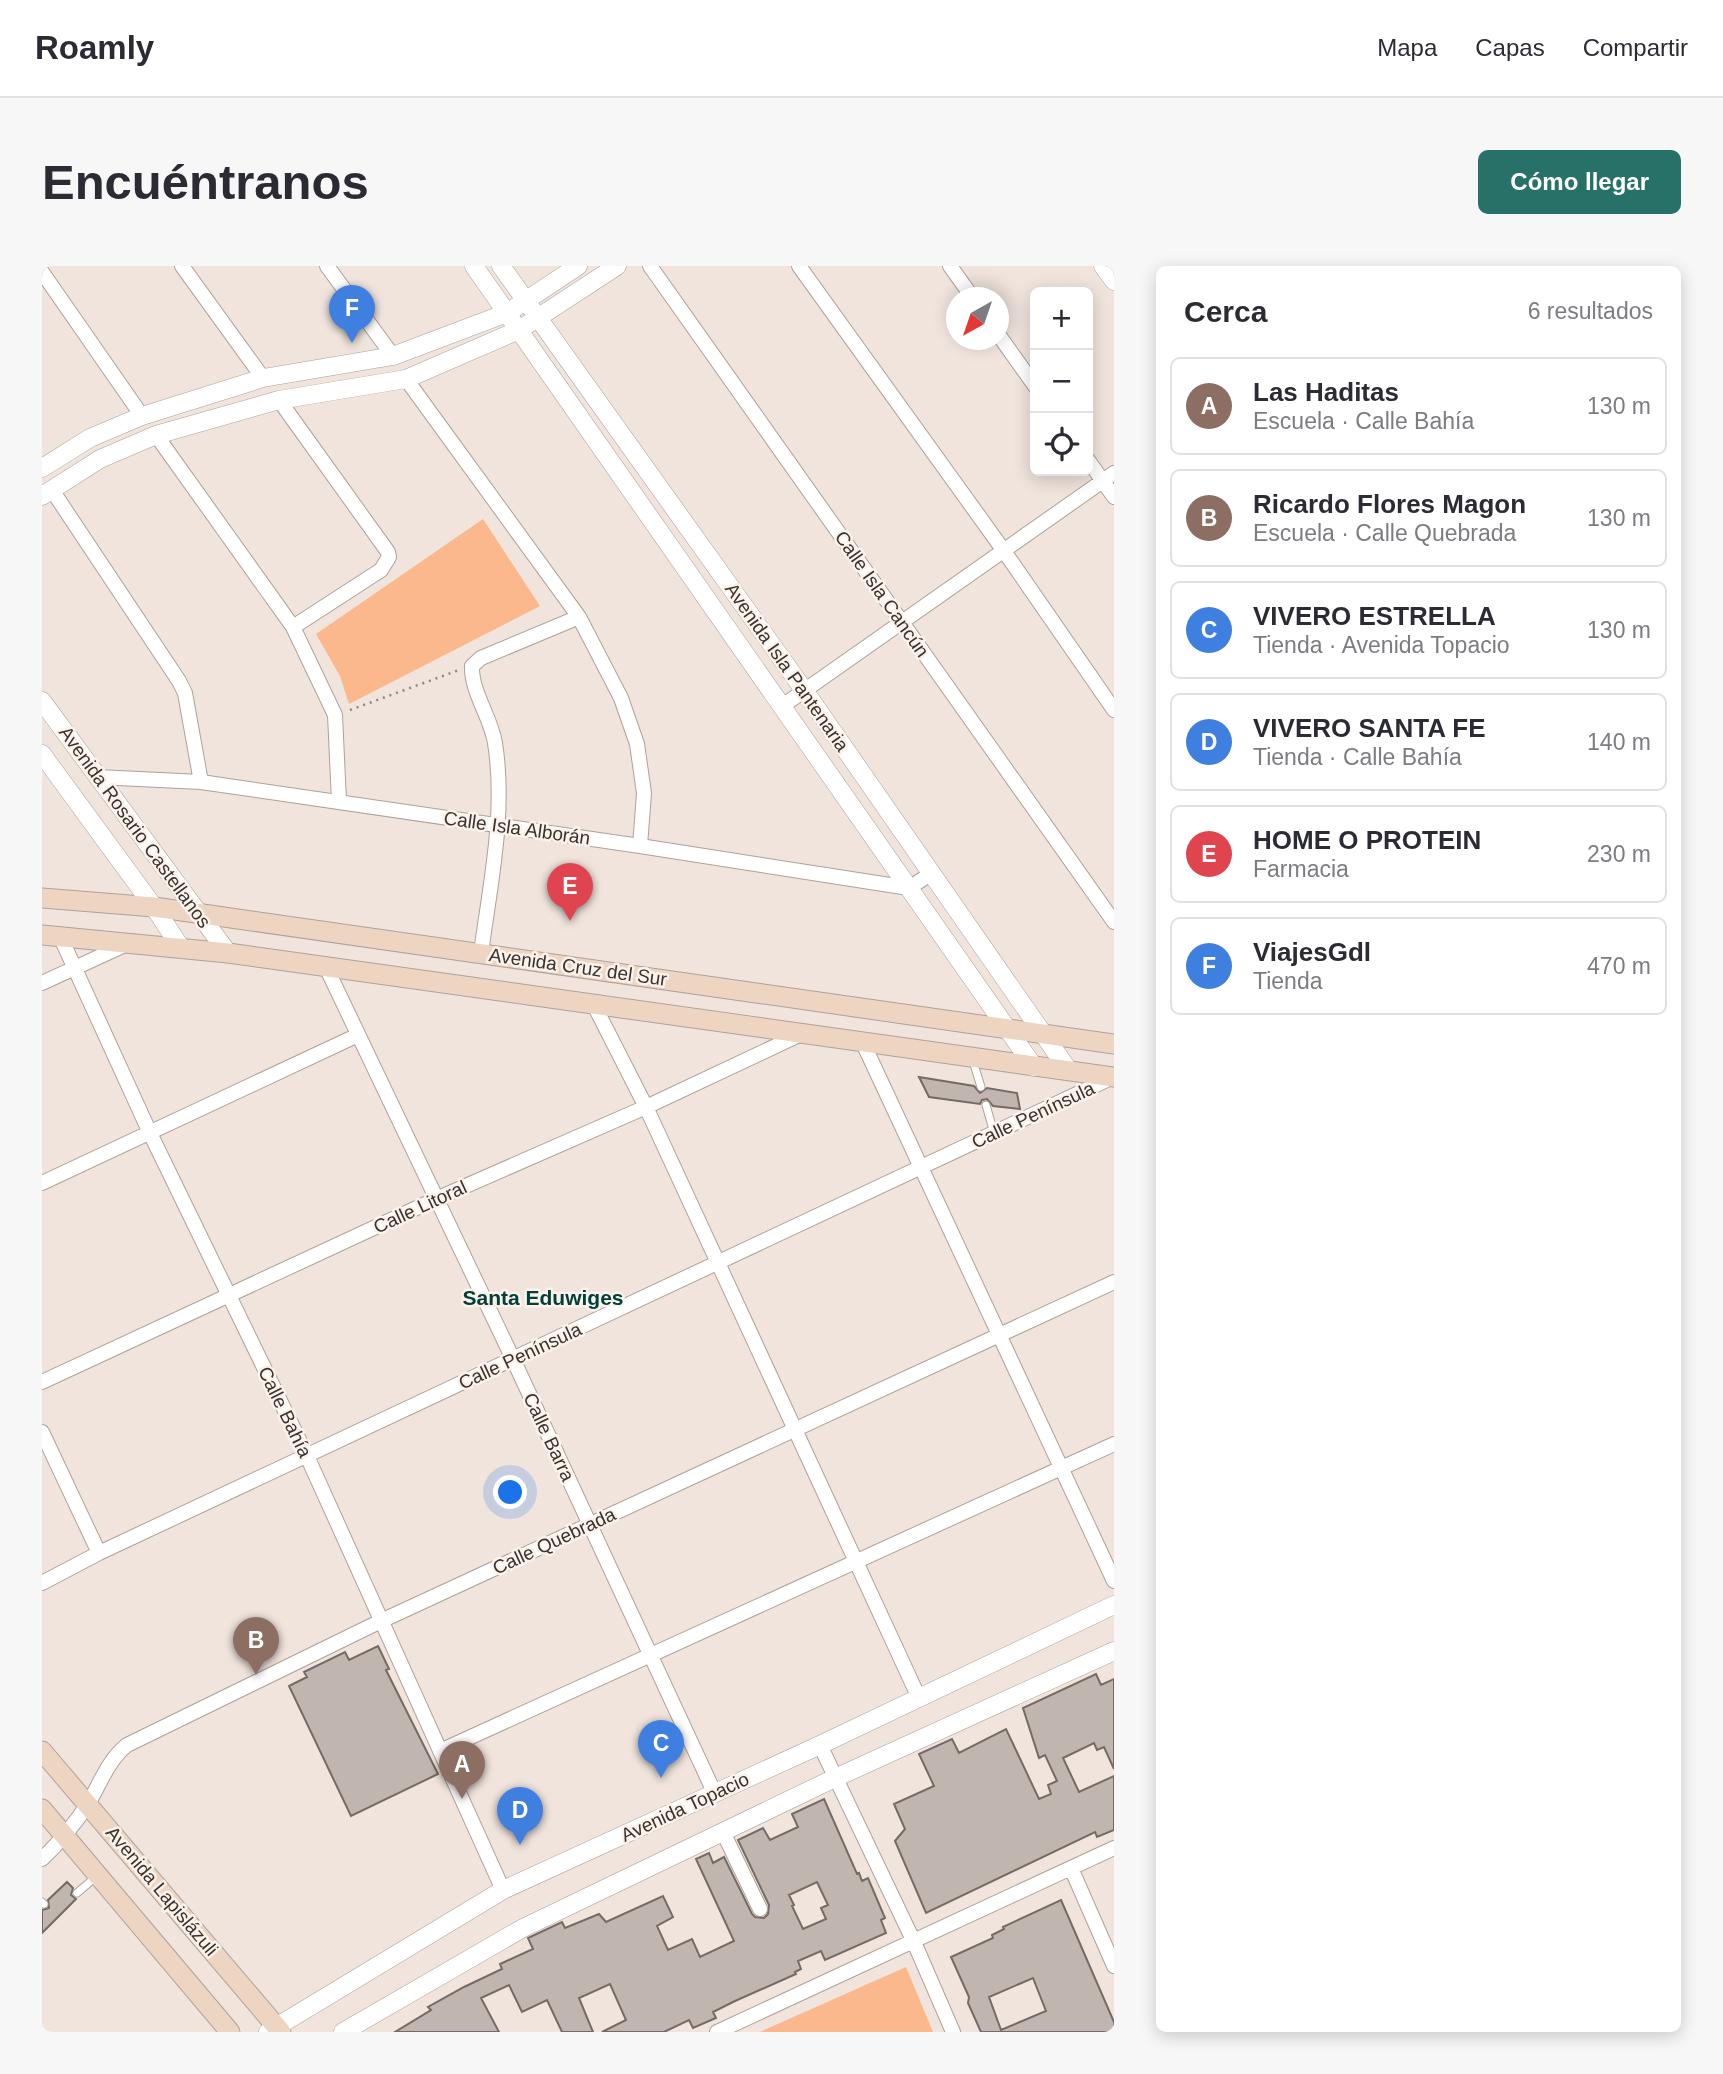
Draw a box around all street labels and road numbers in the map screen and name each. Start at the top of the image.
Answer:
street label: Calle Isla Cancún [831,527,933,661]
street label: Avenida Isla Pantenaria [721,579,853,755]
street label: Avenida Rosario Castellanos [55,722,215,932]
street label: Calle Isla Alborán [442,807,592,849]
street label: Avenida Cruz del Sur [488,944,669,990]
street label: Calle Península [968,1077,1098,1153]
street label: Calle Litoral [370,1176,470,1238]
street label: Calle Península [455,1318,585,1394]
street label: Calle Bahía [254,1363,316,1461]
street label: Calle Barra [519,1389,579,1485]
street label: Calle Quebrada [489,1503,619,1579]
street label: Avenida Topacio [618,1768,752,1846]
street label: Avenida Lapislázuli [102,1822,222,1960]

